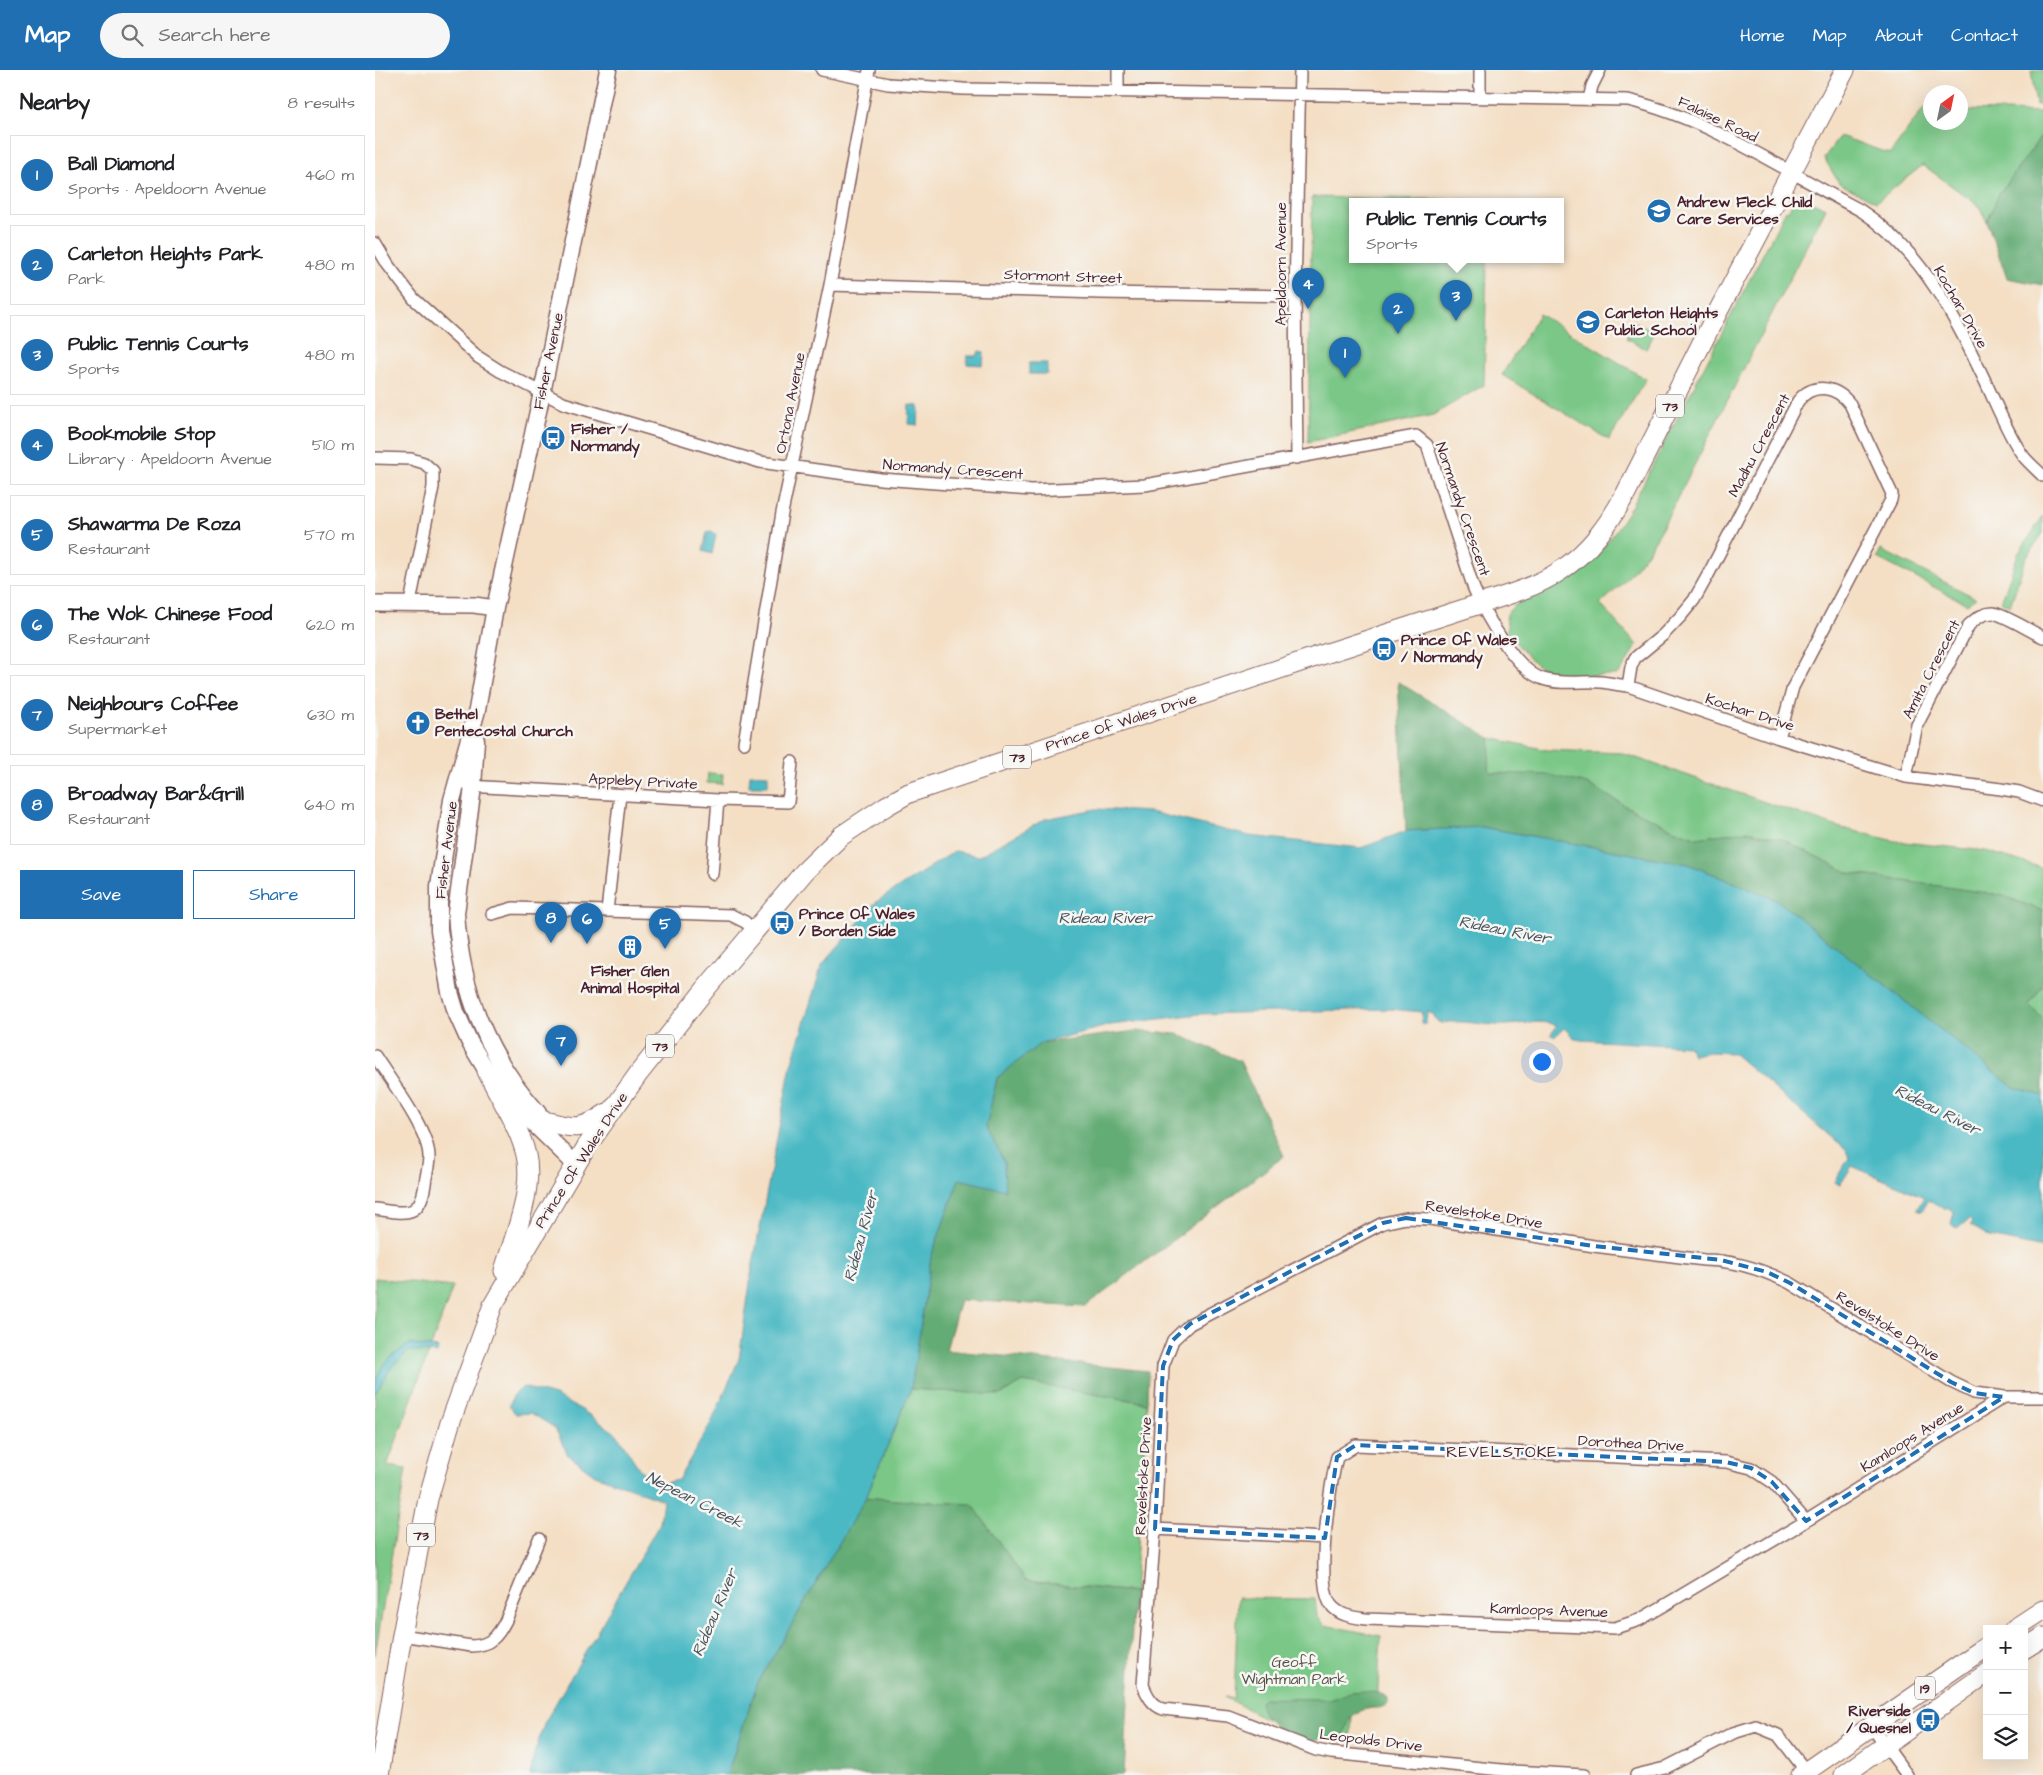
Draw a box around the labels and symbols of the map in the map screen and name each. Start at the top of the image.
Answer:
north arrow [1923,85,1968,130]
street label: Falaise Road [1674,91,1761,148]
place label: Andrew Fleck Child Care Services [1677,192,1813,230]
school or university icon: Andrew Fleck Child Care Services [1646,198,1672,224]
street label: Apeldoorn Avenue [1271,202,1292,326]
street label: Kochar Drive [1928,262,1993,353]
street label: Stormont Street [1003,264,1123,289]
pin: 4 [1292,268,1324,309]
pin: 3 [1440,280,1472,321]
pin: 2 [1382,293,1414,334]
place label: Carleton Heights Public School [1605,303,1719,341]
school or university icon: Carleton Heights Public School [1575,309,1601,335]
street label: Fisher Avenue [528,311,569,412]
pin: 1 [1329,337,1361,378]
street label: Ortona Avenue [770,351,811,456]
street label: Madhu Crescent [1723,390,1796,501]
road number: 73 [1656,394,1684,418]
place label: Fisher / Normandy [571,419,641,458]
bus stop icon: Fisher / Normandy [540,425,566,451]
street label: Normandy Crescent [1429,439,1495,579]
street label: Normandy Crescent [882,454,1024,486]
street label: Amita Crescent [1897,616,1966,723]
place label: Prince Of Wales / Normandy [1401,630,1517,669]
bus stop icon: Prince Of Wales / Normandy [1371,636,1397,662]
street label: Prince Of Wales Drive [1043,688,1200,757]
street label: Kochar Drive [1703,688,1797,737]
place label: Bethel Pentecostal Church [435,704,573,742]
church icon: Bethel Pentecostal Church [405,710,431,736]
road number: 73 [1003,746,1031,769]
street label: Appleby Private [588,768,698,796]
street label: Fisher Avenue [430,800,463,900]
pin: 8 [535,902,567,943]
pin: 6 [571,903,603,944]
place label: Prince Of Wales / Borden Side [799,904,915,942]
water label: Rideau River [1059,907,1154,929]
pin: 5 [649,908,681,949]
bus stop icon: Prince Of Wales / Borden Side [769,910,795,936]
water label: Rideau River [1457,910,1555,950]
building icon: Fisher Glen Animal Hospital [617,934,643,960]
place label: Fisher Glen Animal Hospital [581,961,680,999]
pin: 7 [545,1025,577,1066]
road number: 73 [646,1034,674,1058]
your location [1529,1049,1555,1075]
water label: Rideau River [1891,1079,1986,1142]
street label: Prince Of Wales Drive [530,1088,633,1232]
water label: Rideau River [838,1186,884,1284]
street label: Revelstoke Drive [1424,1195,1544,1234]
street label: Revelstoke Drive [1832,1286,1944,1367]
street label: Kamloops Avenue [1857,1397,1968,1478]
street label: Revelstoke Drive [1130,1416,1157,1536]
street label: Dorothea Drive [1577,1430,1685,1457]
district label: REVELSTOKE [1446,1441,1558,1463]
water label: Nepean Creek [642,1466,748,1534]
road number: 73 [407,1524,435,1546]
water label: Rideau River [687,1563,744,1659]
street label: Kamloops Avenue [1490,1598,1608,1623]
park label: Geoff Wightman Park [1241,1652,1347,1691]
road number: 19 [1915,1676,1935,1700]
place label: Riverside / Quesnel [1846,1701,1912,1739]
bus stop icon: Riverside / Quesnel [1915,1707,1941,1733]
street label: Leopolds Drive [1318,1724,1424,1757]

